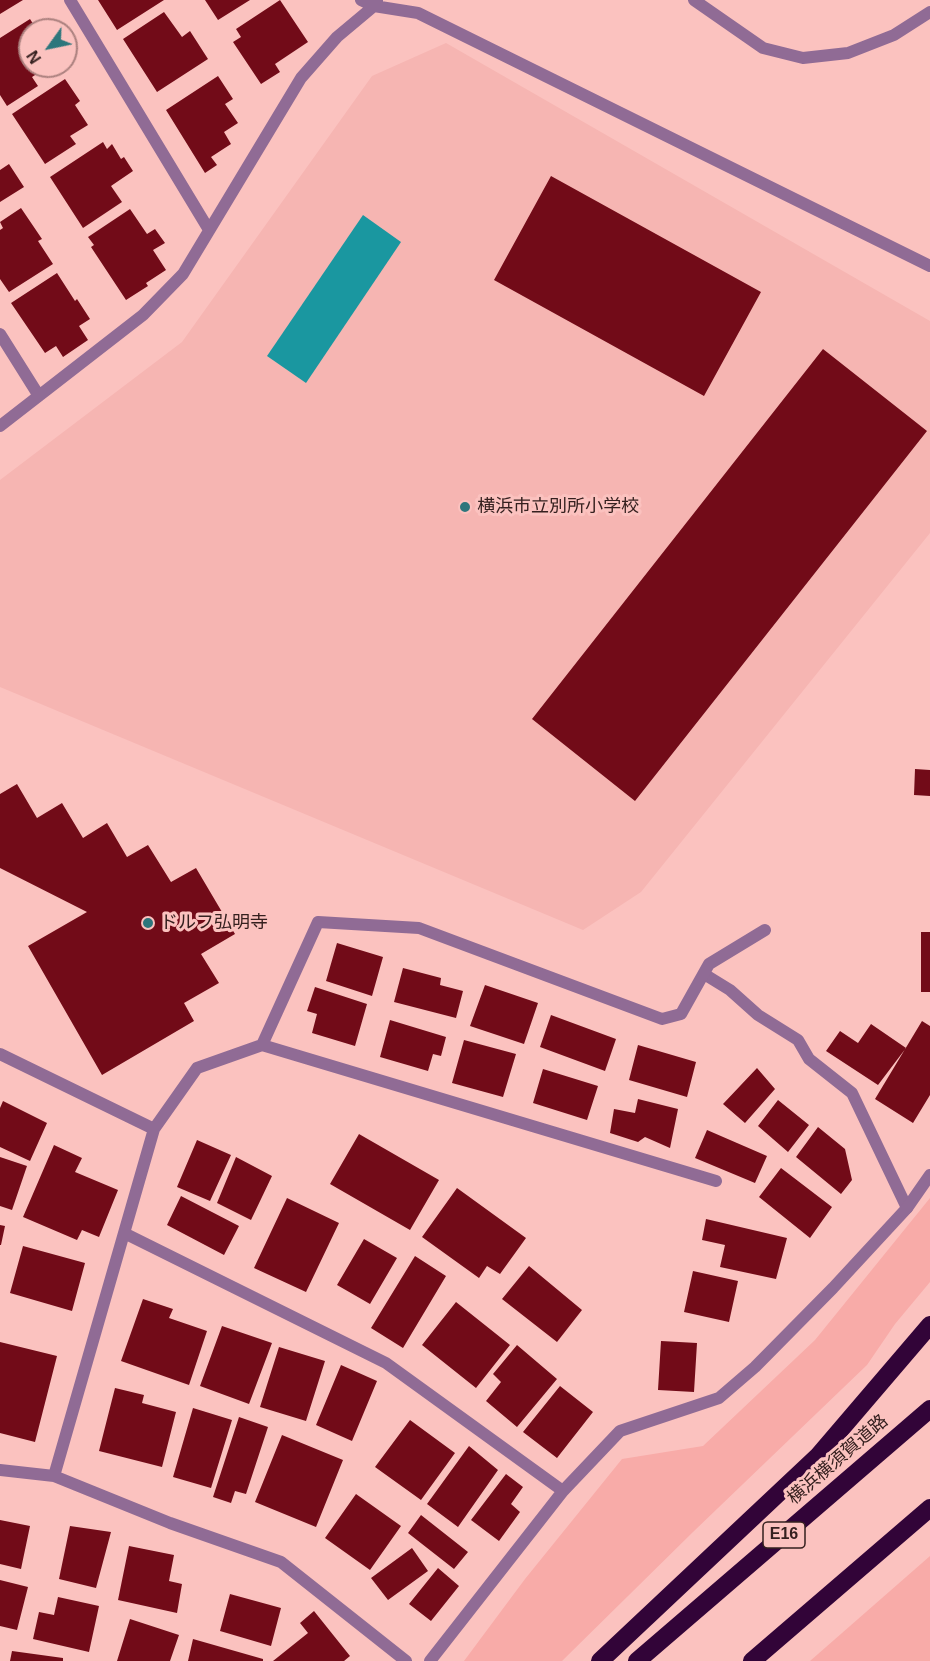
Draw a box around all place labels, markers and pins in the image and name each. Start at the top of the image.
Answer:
place label: 横浜市立別所小学校 [477,496,639,518]
marker: 横浜市立別所小学校 [458,500,472,514]
place label: ドルフ弘明寺 [160,912,268,934]
marker: ドルフ弘明寺 [141,916,155,930]

